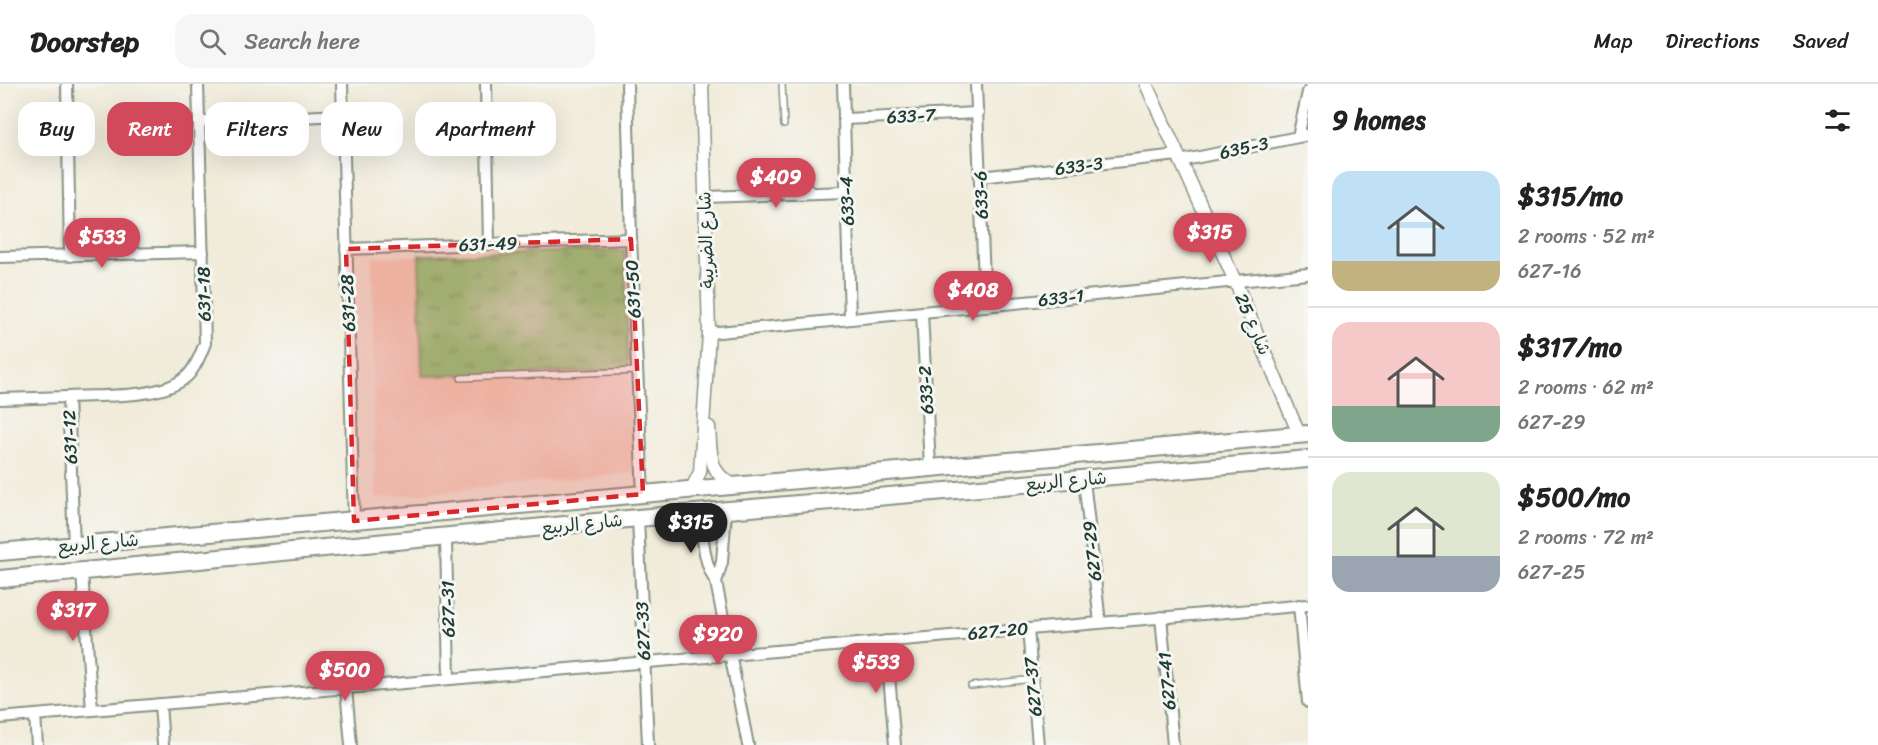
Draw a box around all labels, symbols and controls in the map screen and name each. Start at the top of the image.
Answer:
search box [175,14,595,68]
text: Doorstep [30,17,139,66]
text: Search here [244,22,360,61]
text: Map [1594,22,1632,60]
text: Directions [1665,22,1760,60]
text: Saved [1793,22,1848,60]
icon: search [196,25,229,58]
text: 9 homes [1332,97,1426,143]
street label: 633-7 [886,99,938,133]
chip: Buy [18,102,95,156]
chip: Rent [107,102,193,156]
chip: Filters [205,102,309,156]
chip: New [321,102,403,156]
chip: Apartment [415,102,556,156]
icon: filters [1821,104,1854,137]
street label: 635-3 [1217,127,1272,169]
street label: 633-3 [1053,147,1105,185]
pin: $409 [740,158,812,209]
text: $409 [751,160,801,195]
street label: 633-6 [964,170,998,220]
text: $315/mo [1518,173,1623,219]
street label: 633-4 [830,176,864,226]
street label: شارع الضريبة [688,191,724,289]
icon: home [1380,195,1452,267]
pin: $315 [1174,213,1246,264]
text: $315 [1187,215,1233,250]
pin: $533 [66,218,138,269]
text: 2 rooms · 52 m² [1518,219,1655,254]
text: $533 [78,220,126,255]
street label: 631-49 [458,227,518,261]
text: 627-16 [1518,254,1582,289]
street label: 631-50 [615,259,651,319]
street label: 631-18 [188,266,220,322]
pin: $408 [937,271,1009,322]
text: $408 [948,273,998,308]
street label: 631-28 [331,274,365,332]
street label: 633-1 [1036,280,1086,316]
street label: شارع 25 [1226,288,1280,360]
text: $317/mo [1518,324,1622,370]
icon: home [1380,346,1452,418]
street label: 633-2 [909,365,943,415]
text: 2 rooms · 62 m² [1518,370,1654,405]
text: 627-29 [1518,405,1585,440]
street label: 631-12 [53,409,87,465]
street label: شارع الربيع [1024,462,1108,500]
text: $500/mo [1518,474,1630,520]
icon: home [1380,496,1452,568]
pin: $315 [655,503,727,554]
street label: شارع الربيع [540,504,624,544]
text: $315 [668,505,714,540]
street label: 627-29 [1073,519,1111,583]
text: 2 rooms · 72 m² [1518,520,1654,555]
street label: شارع الربيع [56,524,140,562]
text: 627-25 [1518,555,1585,590]
street label: 627-31 [432,580,464,638]
pin: $317 [37,591,109,642]
text: $317 [51,593,95,628]
street label: 627-33 [626,601,660,661]
street label: 627-20 [966,612,1030,650]
pin: $920 [682,615,754,666]
text: $920 [693,617,743,652]
pin: $533 [840,643,912,694]
text: $533 [852,645,900,680]
street label: 627-41 [1149,650,1185,711]
pin: $500 [309,651,381,702]
text: $500 [320,653,370,688]
street label: 627-37 [1014,654,1052,718]

